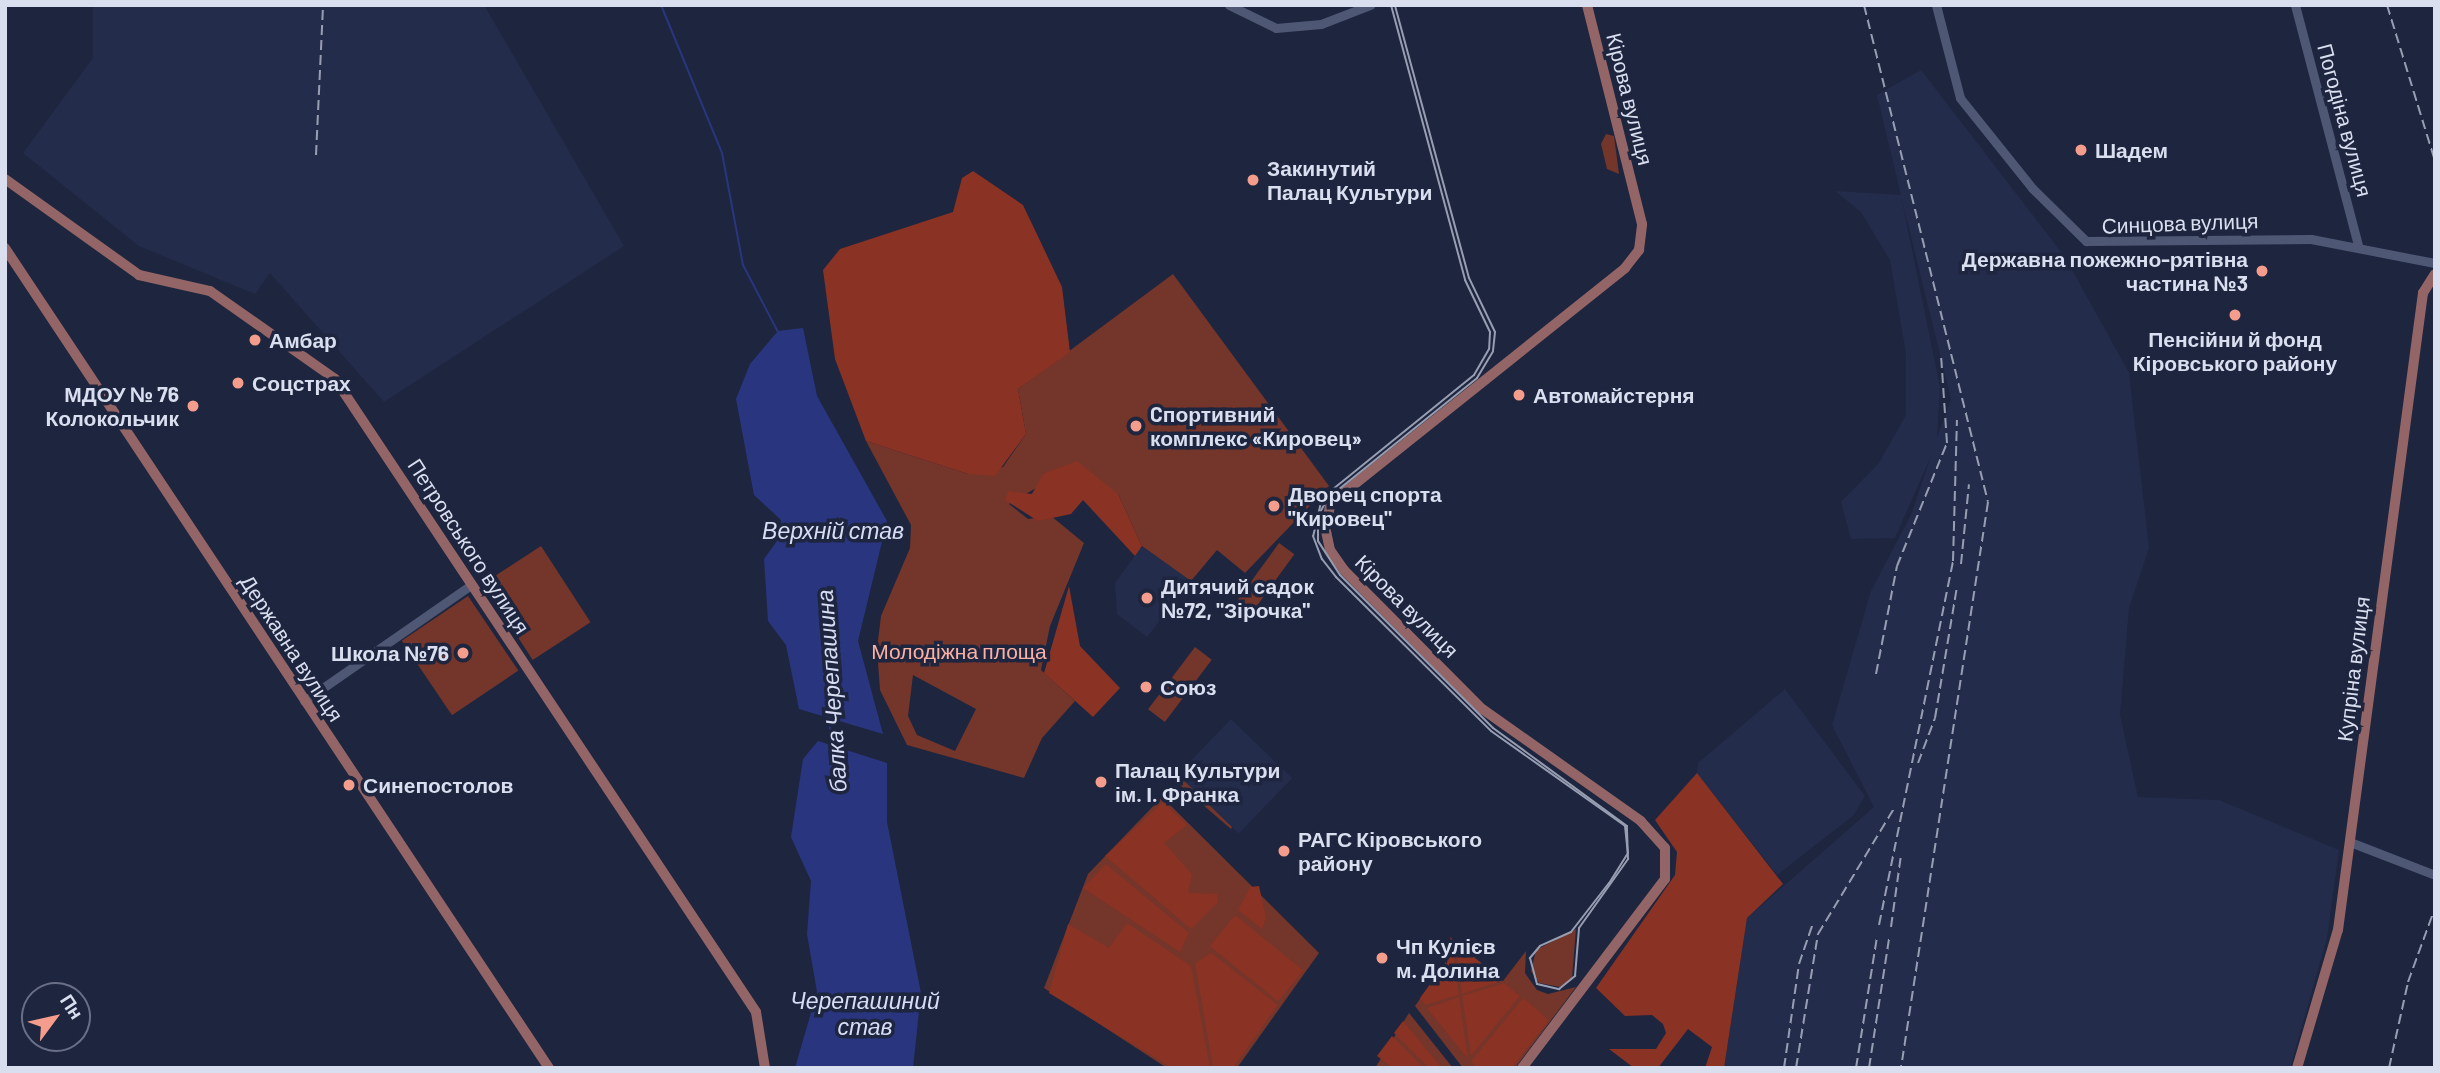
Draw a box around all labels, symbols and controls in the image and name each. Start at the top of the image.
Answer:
street label: Кірова вулиця [1601,30,1659,168]
street label: Погодіна вулиця [2312,41,2378,199]
place label: Шадем [2095,137,2168,163]
marker: Шадем [2073,142,2089,158]
place label: Закинутий Палац Культури [1267,155,1432,205]
marker: Закинутий Палац Культури [1245,172,1261,188]
street label: Синцова вулиця [2101,208,2259,238]
place label: Державна пожежно-рятівна частина №3 [1962,246,2248,296]
marker: Державна пожежно-рятівна частина №3 [2254,263,2270,279]
marker: Пенсійни й фонд Кіровського району [2227,307,2243,323]
place label: Пенсійни й фонд Кіровського району [2133,326,2337,376]
place label: Амбар [269,327,337,353]
marker: Амбар [247,332,263,348]
place label: Соцстрах [252,370,351,396]
marker: Соцстрах [230,375,246,391]
place label: МДОУ № 76 Колокольчик [45,381,179,431]
place label: Автомайстерня [1533,382,1695,408]
marker: Автомайстерня [1511,387,1527,403]
marker: МДОУ № 76 Колокольчик [185,398,201,414]
place label: Cпортивний комплекс «Кировец» [1150,401,1362,451]
marker: Cпортивний комплекс «Кировец» [1128,418,1144,434]
street label: Петровського вулиця [403,454,535,638]
place label: Дворец спорта "Кировец" [1288,481,1442,531]
marker: Дворец спорта "Кировец" [1266,498,1282,514]
water label: Верхній став [762,516,904,544]
street label: Кірова вулиця [1350,549,1464,663]
street label: Державна вулиця [235,570,349,726]
place label: Дитячий садок №72, "Зірочка" [1161,573,1314,623]
water label: балка Черепашина [810,589,852,793]
marker: Дитячий садок №72, "Зірочка" [1139,590,1155,606]
street label: Купріна вулиця [2332,595,2374,743]
park label: Молодіжна площа [871,638,1047,664]
place label: Школа №76 [331,640,449,666]
marker: Школа №76 [455,645,471,661]
place label: Союз [1160,674,1216,700]
marker: Союз [1138,679,1154,695]
place label: Палац Культури ім. І. Франка [1115,757,1280,807]
place label: Синепостолов [363,772,513,798]
marker: Палац Культури ім. І. Франка [1093,774,1109,790]
marker: Синепостолов [341,777,357,793]
place label: РАГС Кіровського району [1298,826,1482,876]
marker: РАГС Кіровського району [1276,843,1292,859]
place label: Чп Кулієв м. Долина [1396,933,1500,983]
marker: Чп Кулієв м. Долина [1374,950,1390,966]
north arrow [21,982,91,1052]
water label: Черепашиний став [790,986,940,1040]
text: Пн [56,990,89,1023]

